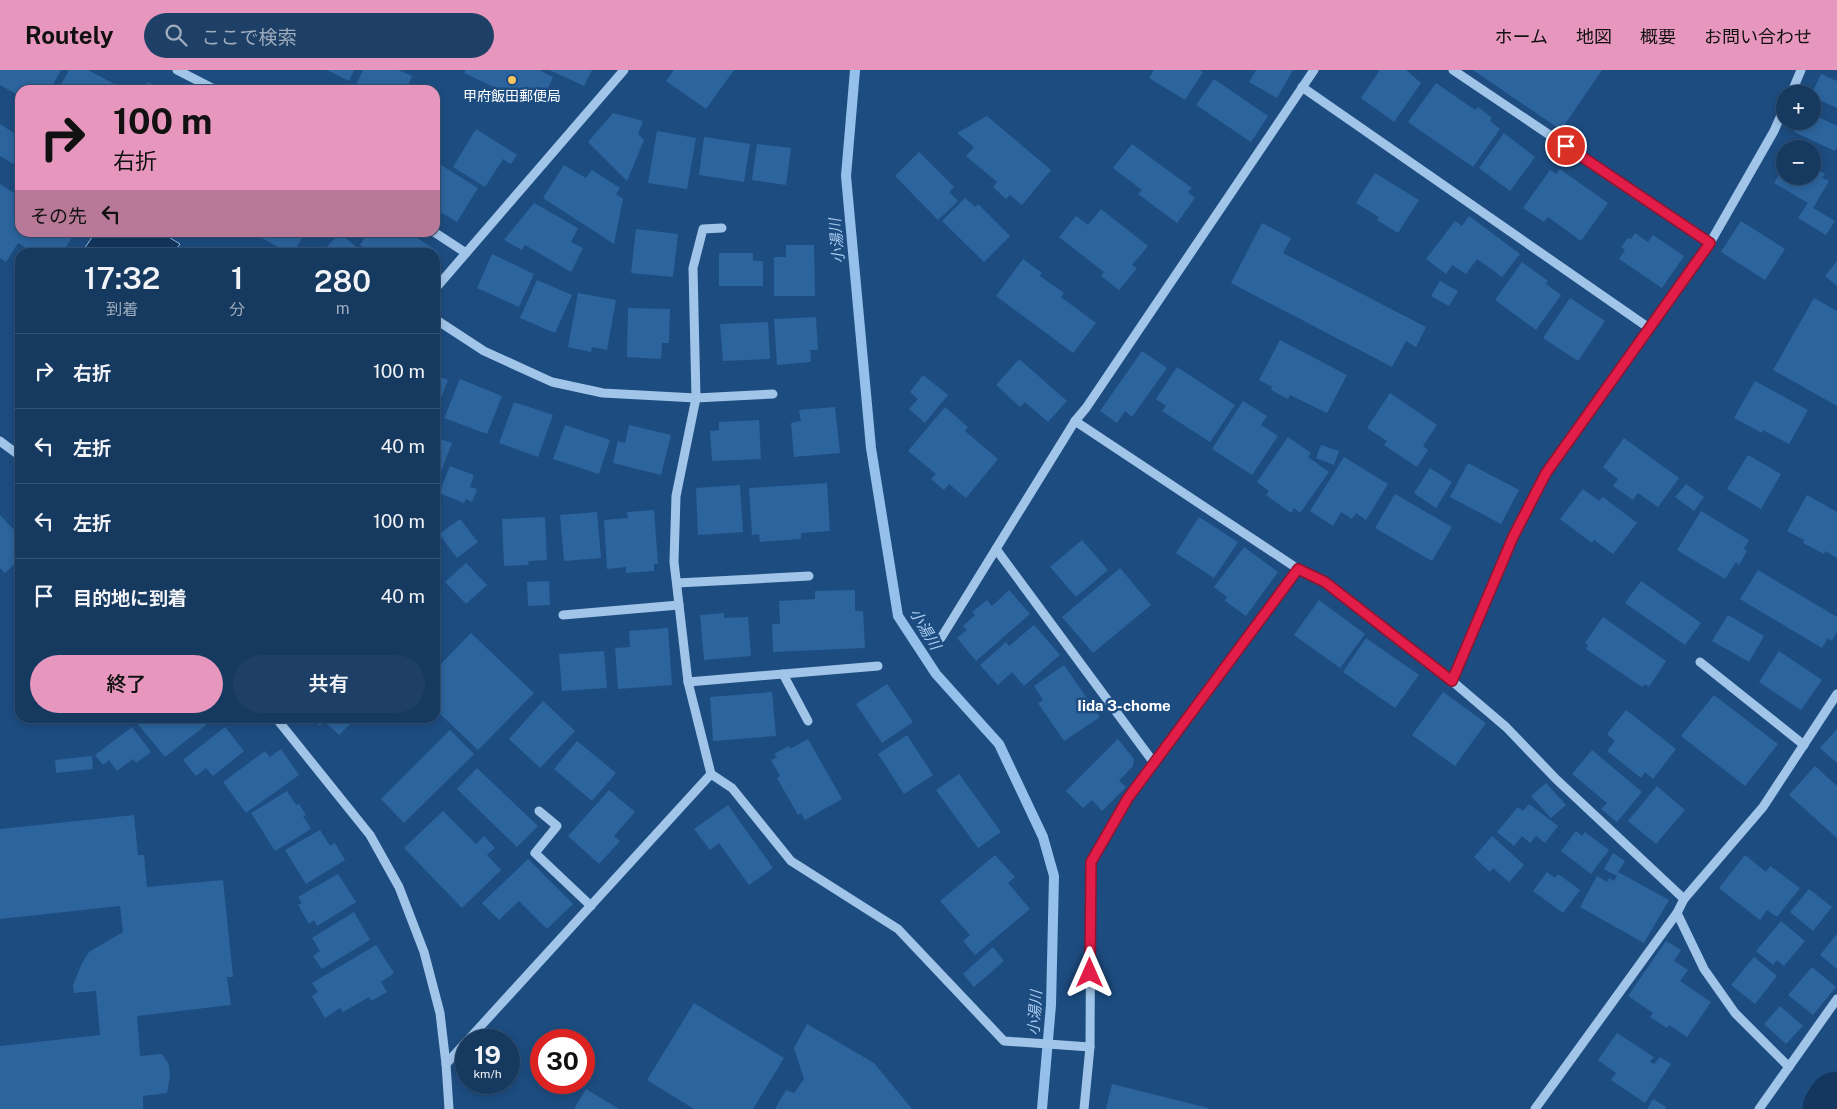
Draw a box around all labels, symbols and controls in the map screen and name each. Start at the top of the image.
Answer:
search box [144,13,494,58]
text: Routely [25,21,114,49]
icon: search [162,21,190,49]
text: ここで検索 [202,26,297,48]
text: ホーム [1495,26,1548,47]
text: 地図 [1576,26,1612,47]
text: 概要 [1640,26,1676,47]
text: お問い合わせ [1704,26,1812,47]
marker: 甲府飯田郵便局 [506,74,518,86]
map controls [1776,85,1821,185]
button: + [1776,85,1821,130]
place label: 甲府飯田郵便局 [463,88,561,104]
text: 100 m [113,101,212,142]
icon: right [30,105,95,170]
pin [1545,125,1587,167]
icon: arrive [1552,132,1580,160]
button: − [1776,140,1821,185]
text: 右折 [113,148,157,174]
icon: left [97,200,125,228]
text: その先 [30,205,87,227]
water label: 小湯川 [826,216,847,264]
text: 17:32 [84,260,160,296]
text: 1 [231,260,243,296]
text: 280 [314,263,371,299]
text: m [336,299,350,318]
text: 到着 [106,300,138,319]
text: 分 [229,300,245,319]
icon: right [30,357,58,385]
text: 100 m [373,360,425,382]
text: 右折 [73,362,111,384]
icon: left [30,432,58,460]
text: 40 m [380,435,425,457]
text: 左折 [73,437,111,459]
icon: left [30,507,58,535]
text: 100 m [373,510,425,532]
text: 左折 [73,512,111,534]
icon: arrive [30,582,58,610]
text: 40 m [380,585,425,607]
text: 目的地に到着 [73,587,187,609]
water label: 小湯川 [907,605,945,654]
button: 終了 [30,655,223,713]
button: 共有 [233,655,425,713]
district label: Iida 3-chome [1077,697,1171,714]
position arrow [1063,946,1115,998]
water label: 小湯川 [1024,988,1045,1036]
speed limit sign: 30 [530,1029,595,1094]
text: 19 [474,1040,501,1070]
text: km/h [473,1067,502,1081]

